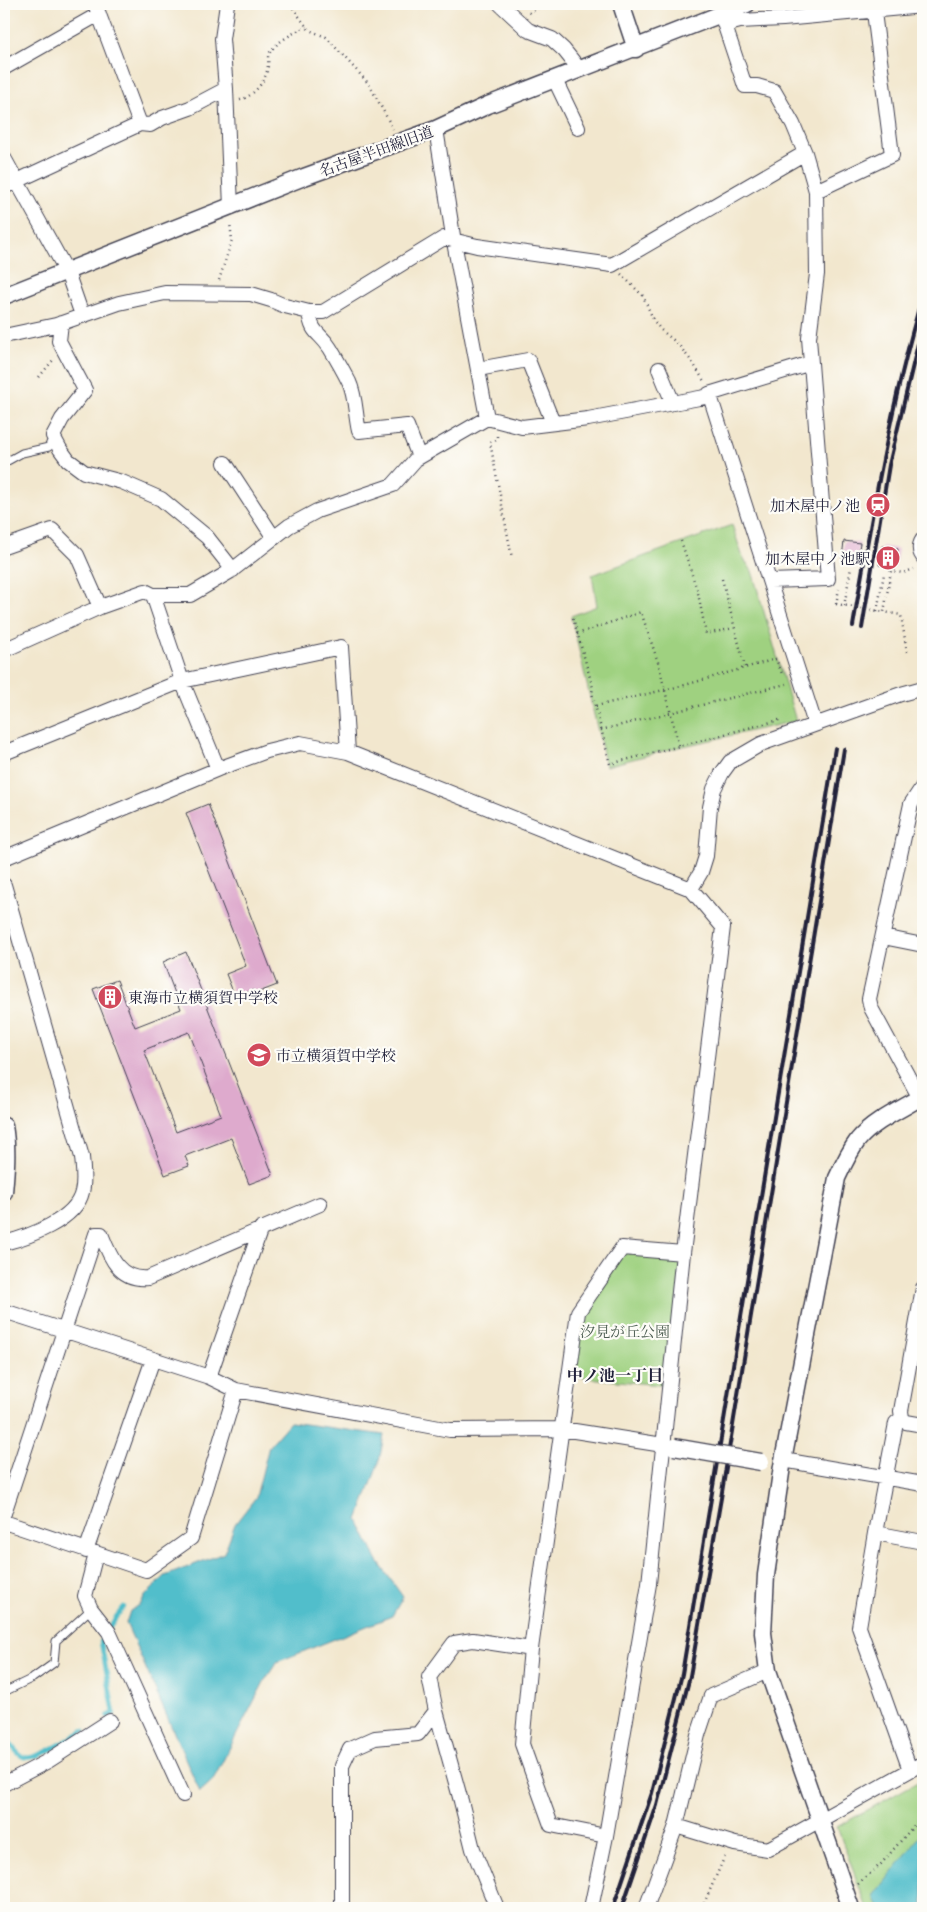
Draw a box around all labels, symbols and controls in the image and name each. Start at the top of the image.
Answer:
street label: 名古屋半田線旧道 [316,122,436,180]
station icon: 加木屋中ノ池 [865,492,891,518]
place label: 加木屋中ノ池 [770,496,860,515]
building icon: 加木屋中ノ池駅 [875,545,901,571]
place label: 加木屋中ノ池駅 [765,549,870,568]
building icon: 東海市立横須賀中学校 [97,984,123,1010]
place label: 東海市立横須賀中学校 [128,988,278,1007]
school or university icon: 市立横須賀中学校 [246,1042,272,1068]
place label: 市立横須賀中学校 [276,1046,396,1065]
park label: 汐見が丘公園 [580,1322,670,1341]
district label: 中ノ池一丁目 [567,1365,663,1385]

